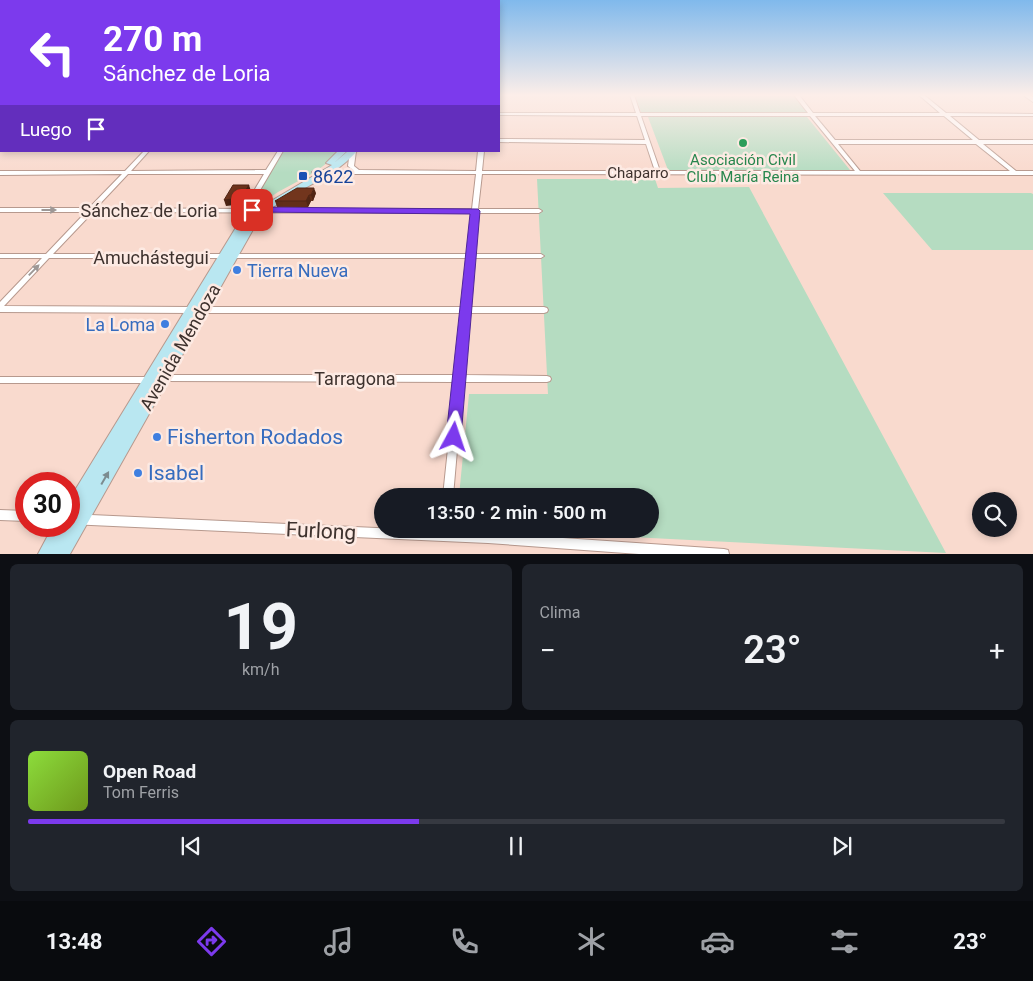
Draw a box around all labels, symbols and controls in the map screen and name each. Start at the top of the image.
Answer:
text: 270 m [103,19,202,60]
icon: left [20,20,85,85]
text: Sánchez de Loria [103,61,271,86]
icon: arrive [82,115,110,143]
text: Luego [20,118,72,141]
marker: Asociación Civil Club María Reina [737,137,749,149]
place label: Asociación Civil Club María Reina [686,151,800,186]
street label: Chaparro [607,164,669,182]
place label: 8622 [313,166,353,187]
marker: 8622 [297,170,309,182]
pin [231,189,273,231]
icon: arrive [238,196,266,224]
street label: Sánchez de Loria [80,200,218,221]
one-way arrow [41,206,57,214]
street label: Amuchástegui [93,247,209,268]
place label: Tierra Nueva [247,260,348,281]
marker: Tierra Nueva [231,264,243,276]
one-way arrow [28,265,40,277]
street label: Avenida Mendoza [135,280,225,414]
place label: La Loma [86,314,155,335]
marker: La Loma [159,318,171,330]
street label: Tarragona [314,368,396,389]
position arrow [427,410,479,462]
place label: Fisherton Rodados [167,425,343,449]
marker: Fisherton Rodados [151,431,163,443]
place label: Isabel [148,461,204,485]
marker: Isabel [132,467,144,479]
one-way arrow [100,471,109,484]
speed limit sign: 30 [15,472,80,537]
map controls [972,492,1017,537]
button: search [972,492,1017,537]
text: 13:50 · 2 min · 500 m [426,501,607,524]
street label: Furlong [285,517,357,545]
text: 19 [223,589,298,665]
text: Clima [540,603,580,622]
text: 23° [743,628,801,672]
text: − [540,634,556,667]
text: + [989,634,1005,667]
text: km/h [242,660,280,679]
text: Open Road [103,760,196,783]
text: Tom Ferris [103,783,179,802]
icon: previous [177,832,205,860]
icon: pause [502,832,530,860]
icon: next [828,832,856,860]
icon: directions [194,924,229,959]
icon: music [321,924,356,959]
icon: phone [447,924,482,959]
icon: climate [574,924,609,959]
icon: car [700,924,735,959]
icon: filters [827,924,862,959]
text: 13:48 [46,929,102,954]
text: 23° [953,929,987,954]

